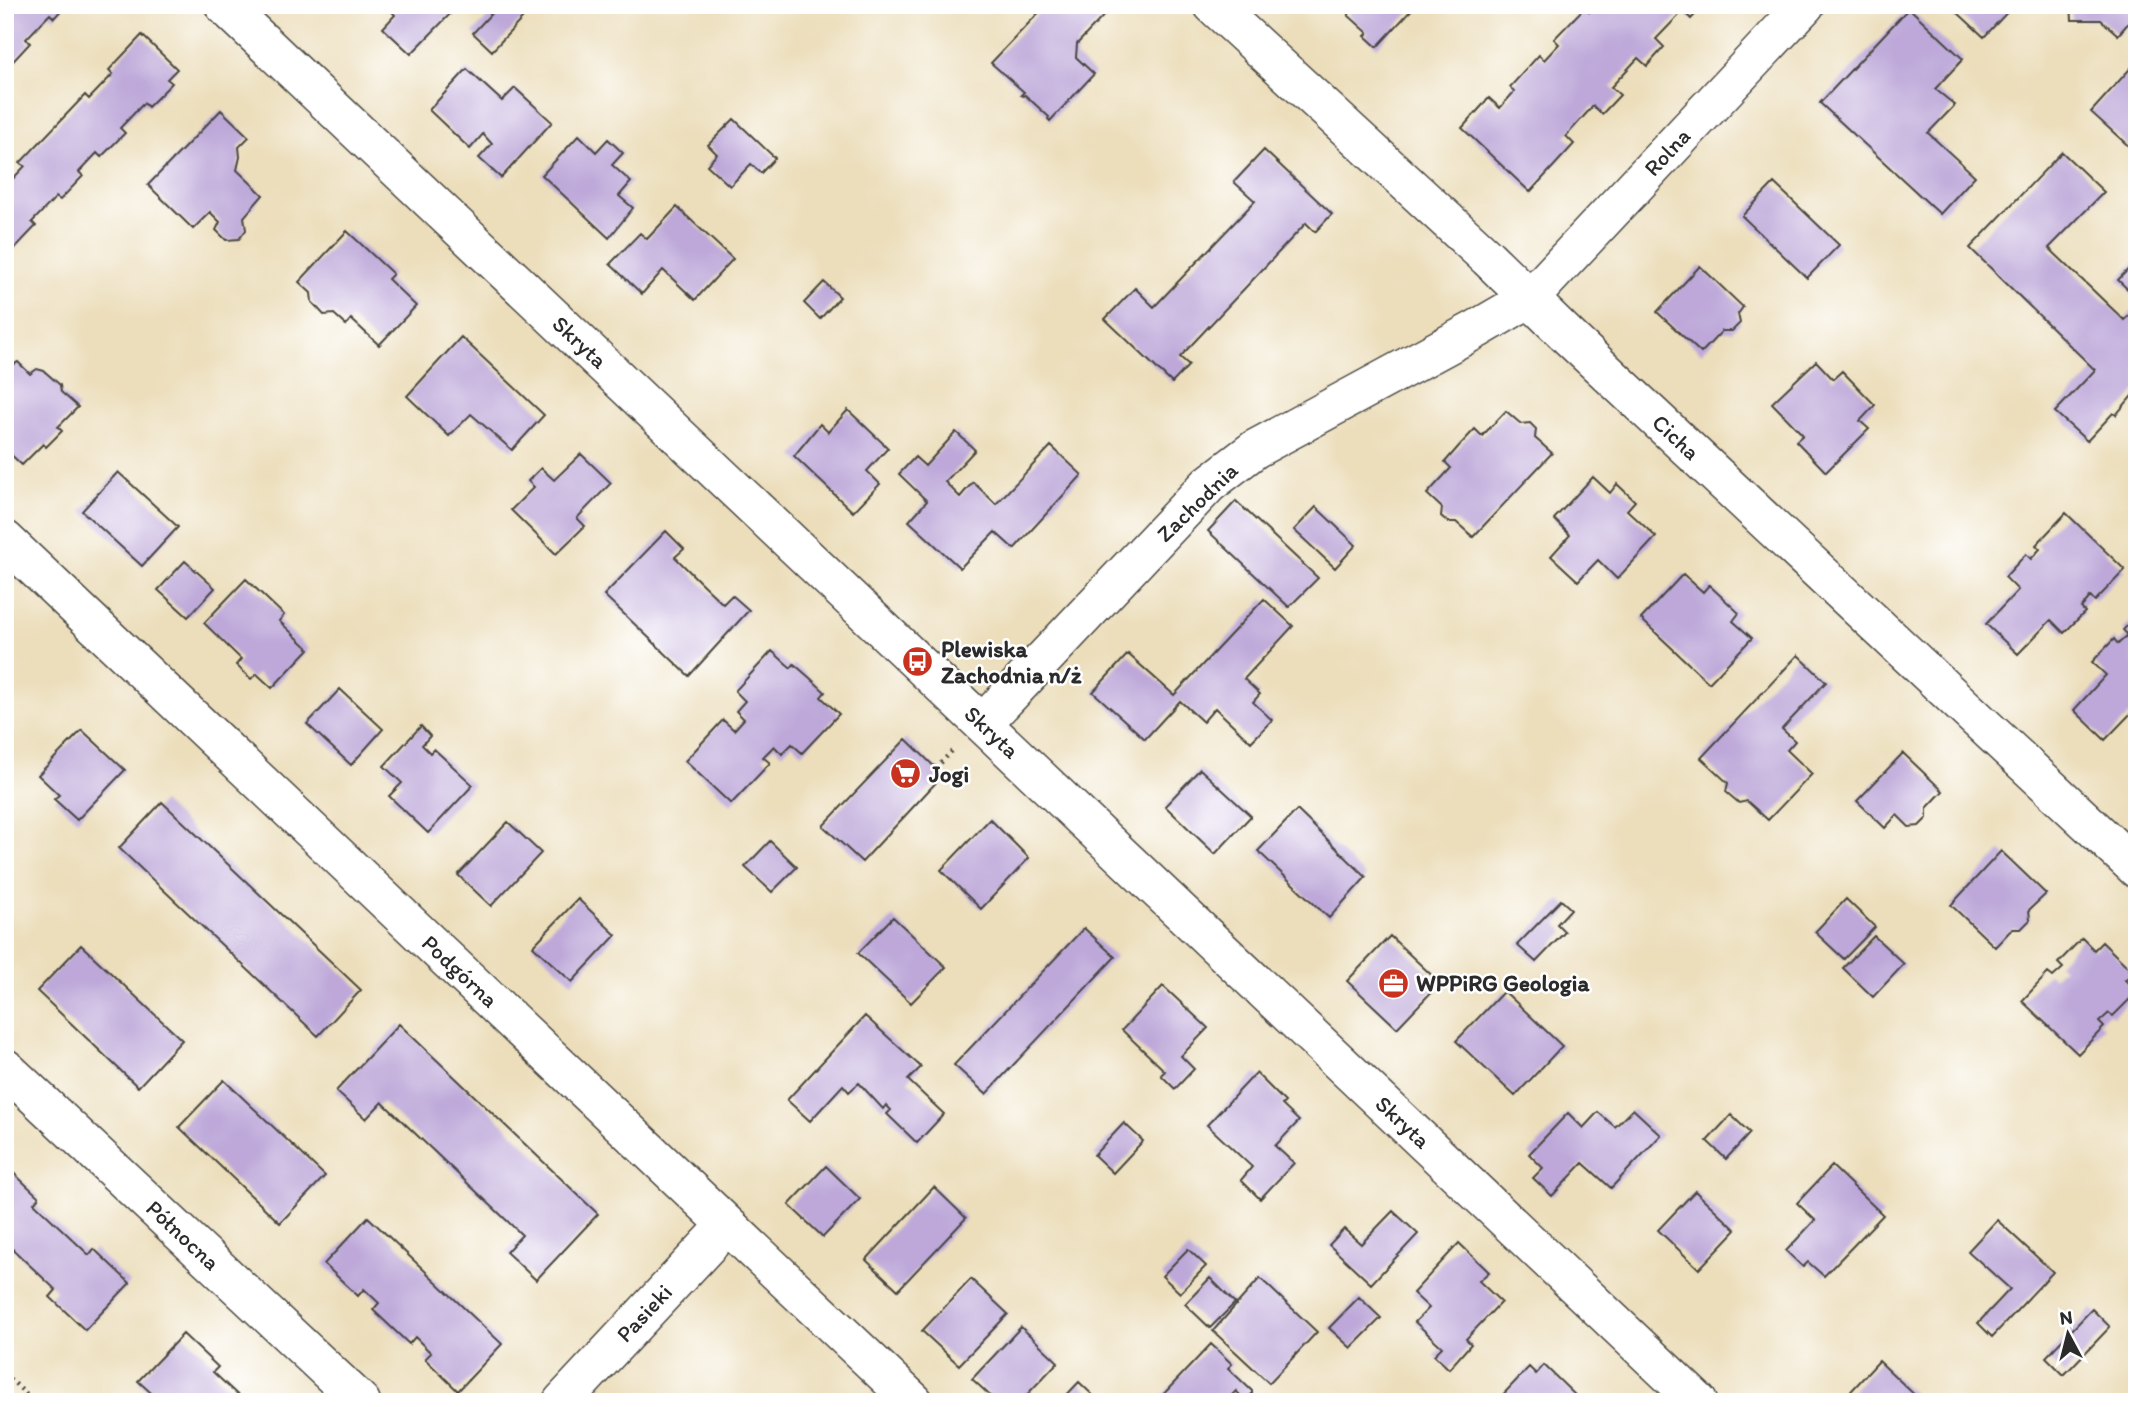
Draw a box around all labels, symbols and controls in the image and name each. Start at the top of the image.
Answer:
street label: Rolna [1638,122,1696,182]
street label: Skryta [547,310,613,374]
street label: Cicha [1647,408,1705,466]
street label: Zachodnia [1150,456,1244,548]
place label: Plewiska Zachodnia n/ż [941,635,1082,689]
bus stop icon: Plewiska Zachodnia n/ż [901,645,935,679]
street label: Skryta [959,700,1025,764]
supermarket icon: Jogi [889,757,923,791]
place label: Jogi [928,760,969,788]
street label: Podgórna [416,929,504,1013]
office icon: WPPiRG Geologia [1376,966,1410,1000]
place label: WPPiRG Geologia [1416,969,1590,997]
street label: Skryta [1370,1090,1436,1154]
street label: Północna [140,1194,226,1276]
street label: Pasieki [610,1278,678,1348]
north arrow [2034,1298,2104,1368]
text: N [2058,1305,2074,1330]

